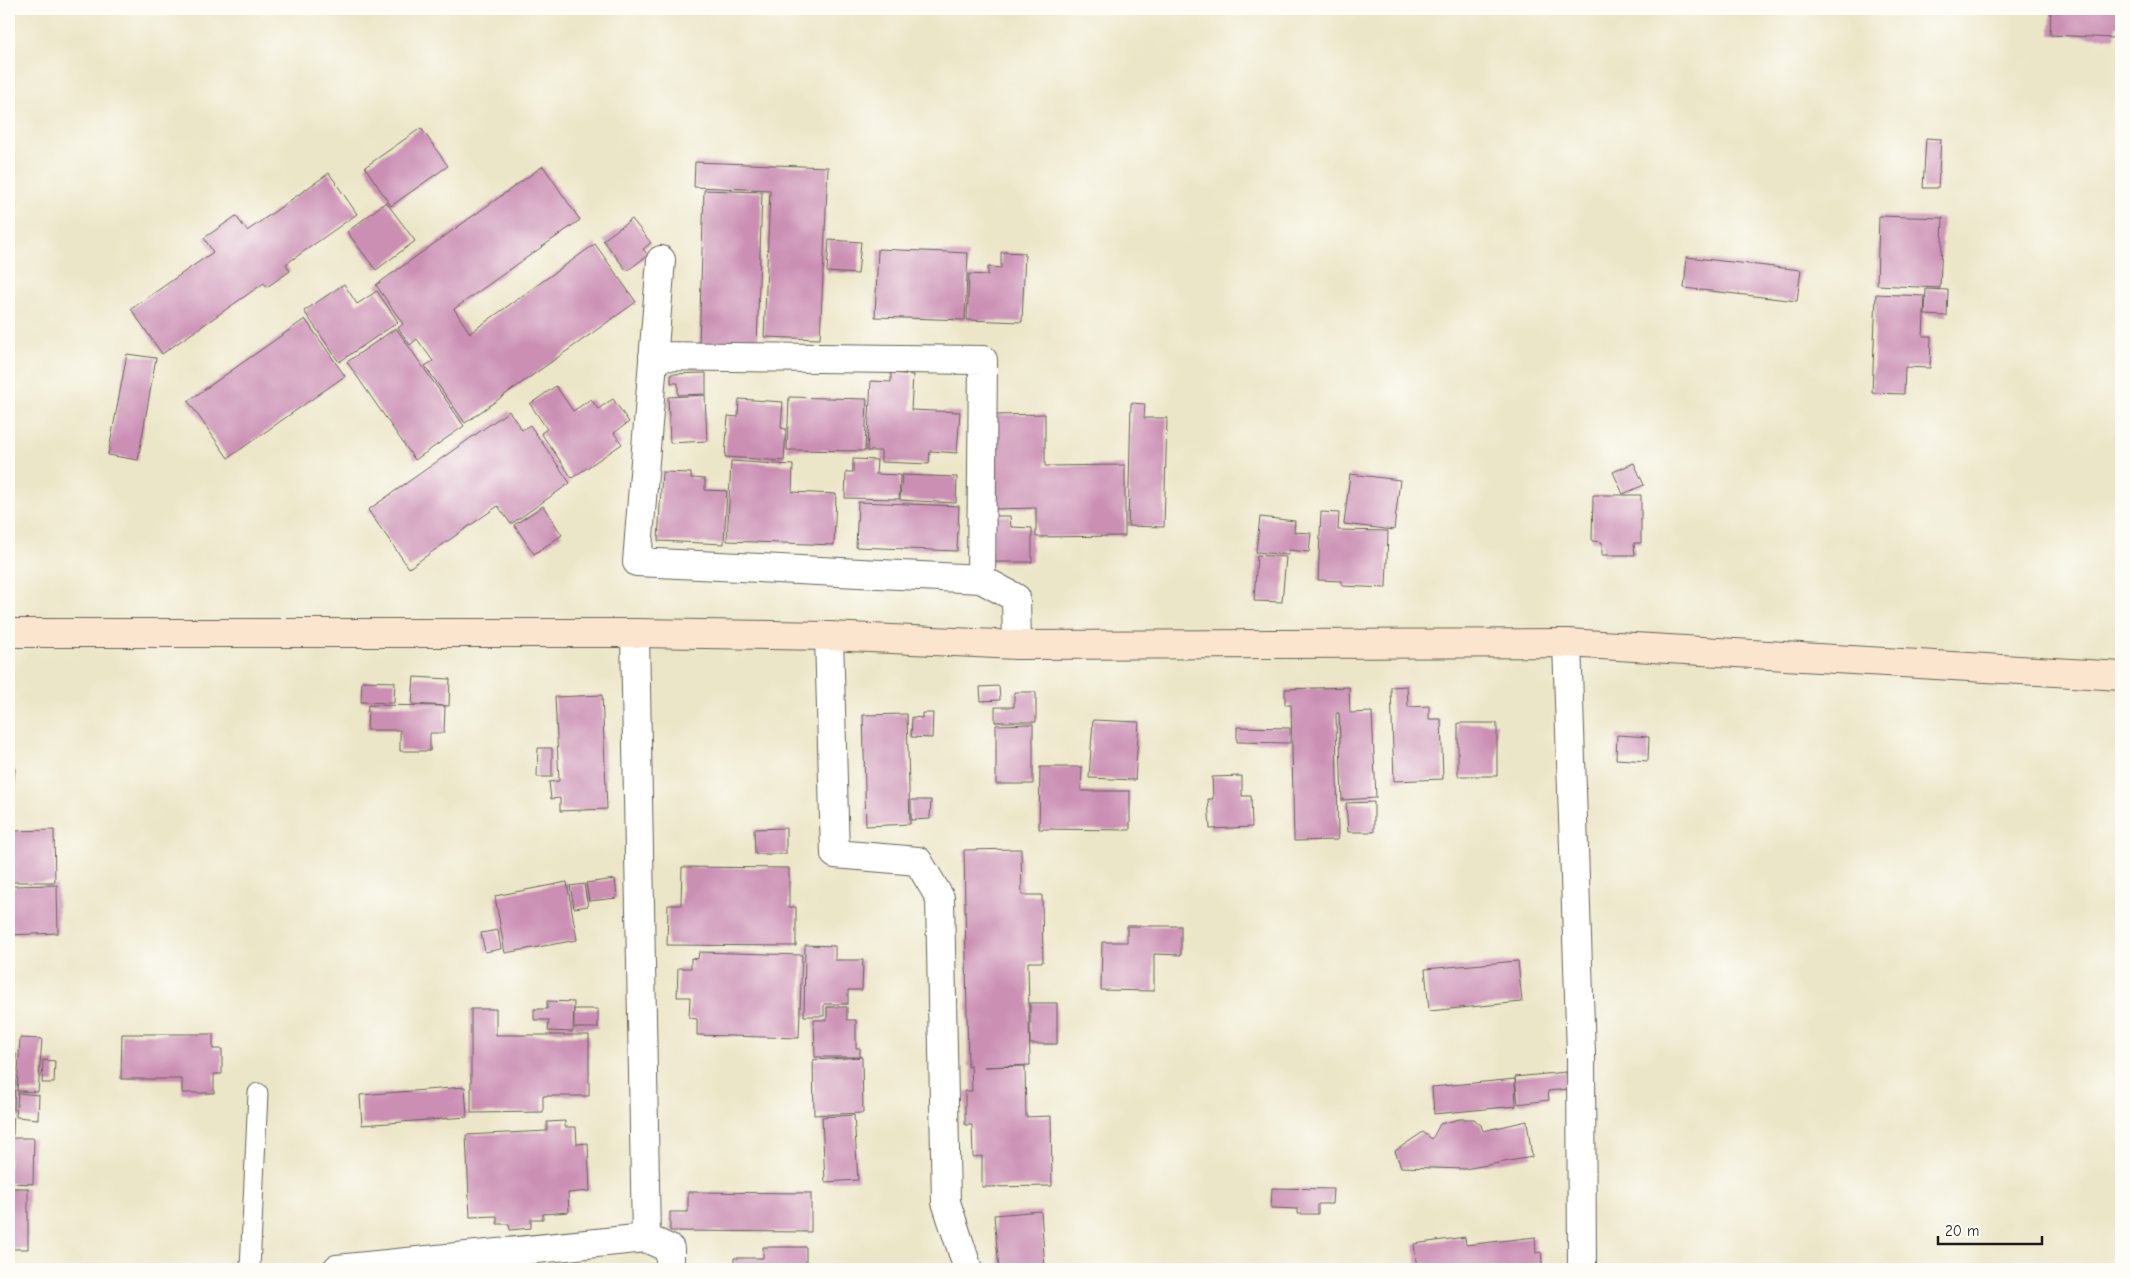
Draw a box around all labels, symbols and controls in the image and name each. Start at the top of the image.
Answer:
scale bar [1938,1213,2041,1245]
text: 20 m [1945,1222,1979,1240]

